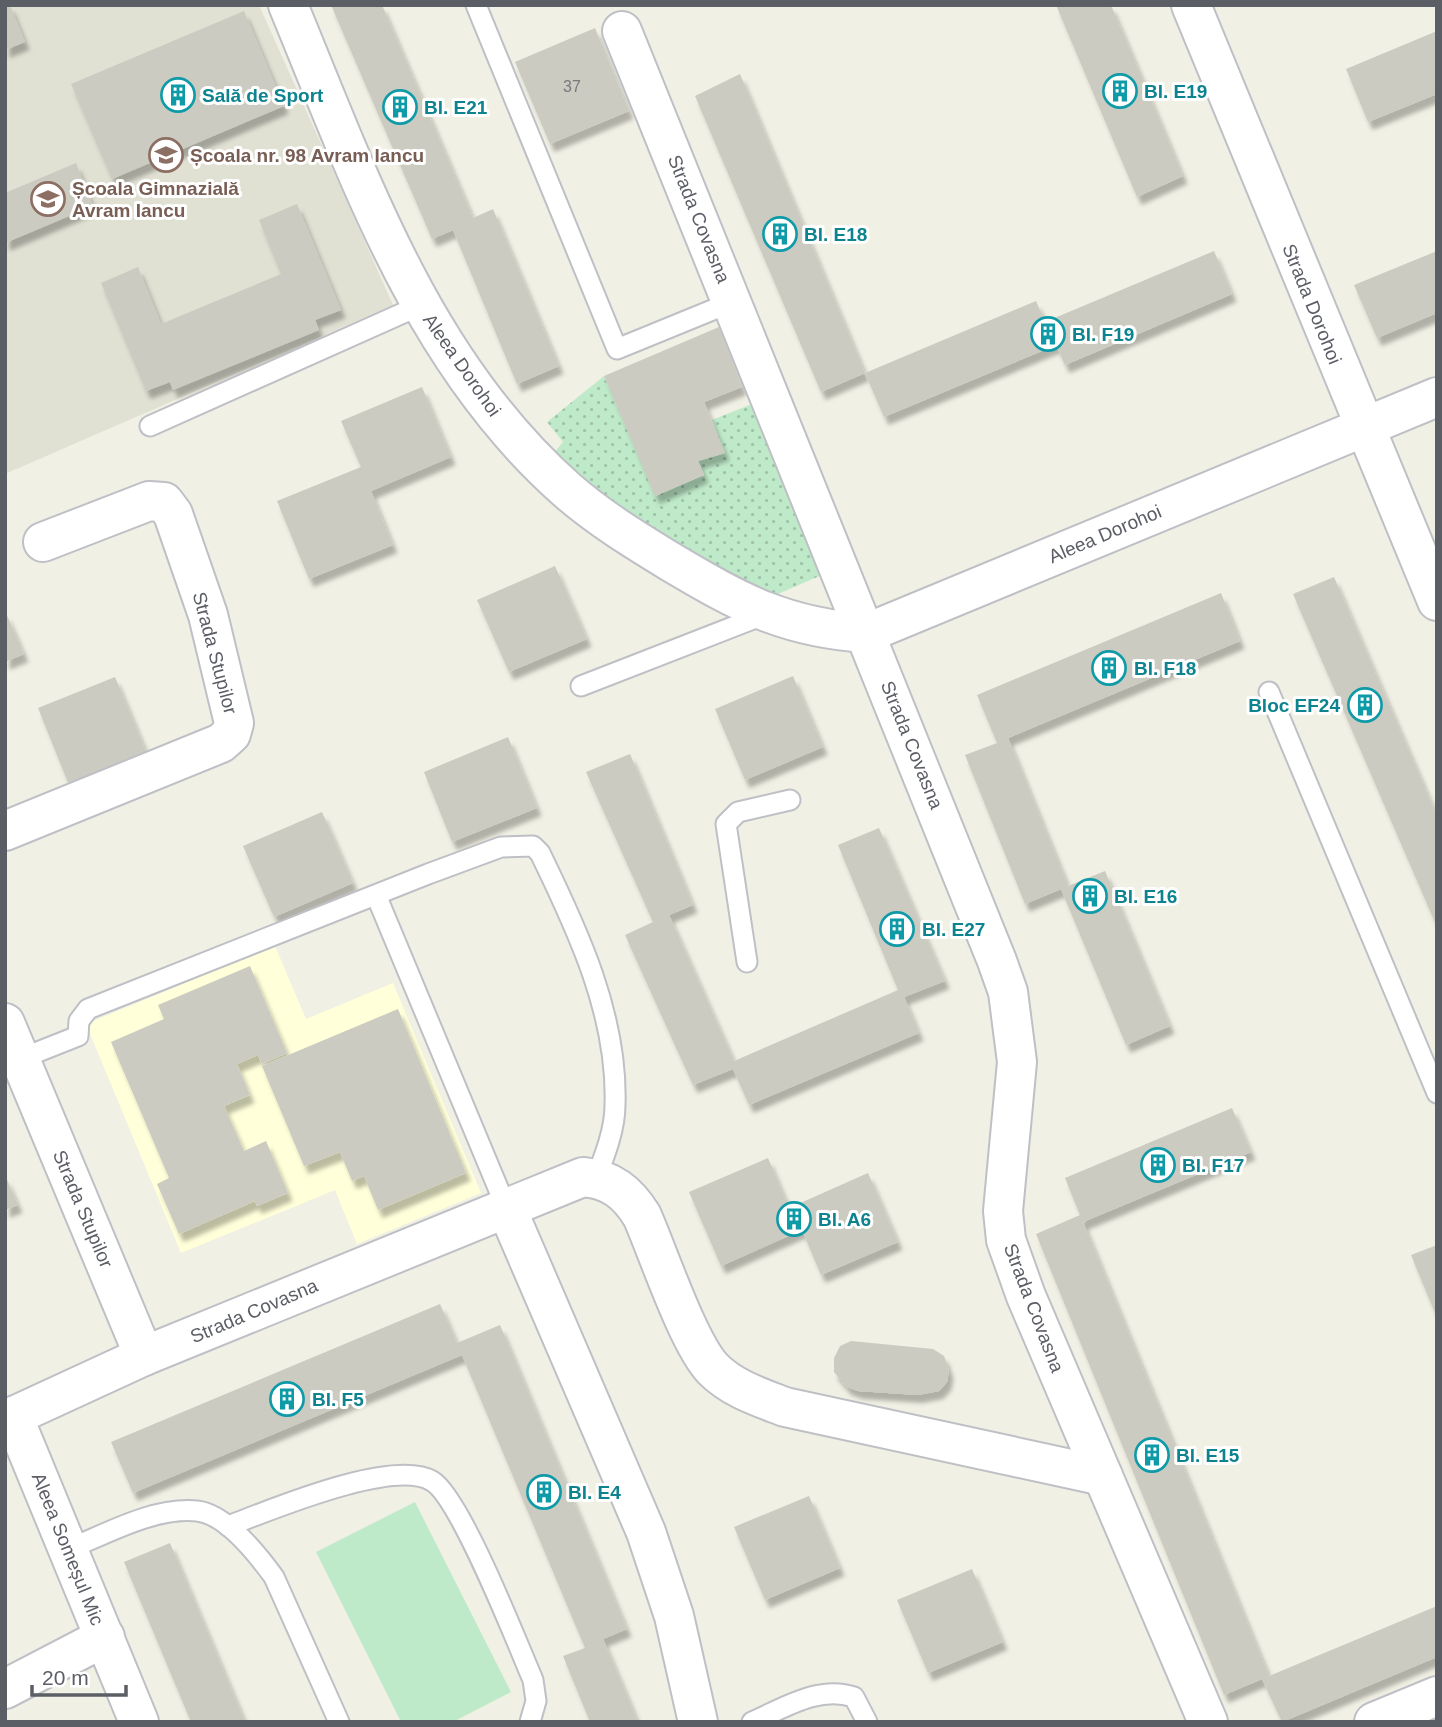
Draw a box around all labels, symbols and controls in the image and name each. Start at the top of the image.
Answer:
building icon: Bl. E19 [1101,72,1139,110]
building icon: Sală de Sport [159,76,197,114]
house number: 37 [563,78,581,95]
place label: Bl. E19 [1144,81,1207,102]
place label: Sală de Sport [202,85,324,106]
building icon: Bl. E21 [381,88,419,126]
place label: Bl. E21 [424,97,488,118]
school or university icon: Școala nr. 98 Avram Iancu [147,136,185,174]
place label: Școala nr. 98 Avram Iancu [190,145,424,166]
street label: Strada Covasna [664,152,734,286]
place label: Școala Gimnazială Avram Iancu [72,178,239,221]
school or university icon: Școala Gimnazială Avram Iancu [29,180,67,218]
building icon: Bl. E18 [761,215,799,253]
place label: Bl. E18 [804,224,867,245]
street label: Strada Dorohoi [1278,241,1346,367]
street label: Aleea Dorohoi [419,310,505,420]
building icon: Bl. F19 [1029,315,1067,353]
place label: Bl. F19 [1072,324,1134,345]
street label: Aleea Dorohoi [1045,501,1165,567]
street label: Strada Stupilor [189,590,242,717]
building icon: Bl. F18 [1090,649,1128,687]
place label: Bl. F18 [1134,658,1196,679]
street label: Strada Covasna [877,678,947,812]
building icon: Bloc EF24 [1346,686,1384,724]
place label: Bloc EF24 [1248,695,1340,716]
building icon: Bl. E16 [1071,877,1109,915]
place label: Bl. E16 [1114,886,1177,907]
building icon: Bl. E27 [878,910,916,948]
place label: Bl. E27 [922,919,985,940]
building icon: Bl. F17 [1139,1146,1177,1184]
street label: Strada Stupilor [49,1147,117,1272]
place label: Bl. F17 [1182,1155,1244,1176]
building icon: Bl. A6 [775,1200,813,1238]
place label: Bl. A6 [818,1209,871,1230]
street label: Strada Covasna [1000,1241,1068,1376]
street label: Strada Covasna [187,1275,321,1347]
building icon: Bl. F5 [268,1380,306,1418]
place label: Bl. F5 [312,1389,364,1410]
building icon: Bl. E15 [1133,1436,1171,1474]
place label: Bl. E15 [1176,1445,1240,1466]
street label: Aleea Someșul Mic [28,1470,108,1628]
building icon: Bl. E4 [525,1473,563,1511]
place label: Bl. E4 [568,1482,621,1503]
scale bar [32,1654,126,1698]
text: 20 m [42,1666,89,1689]

